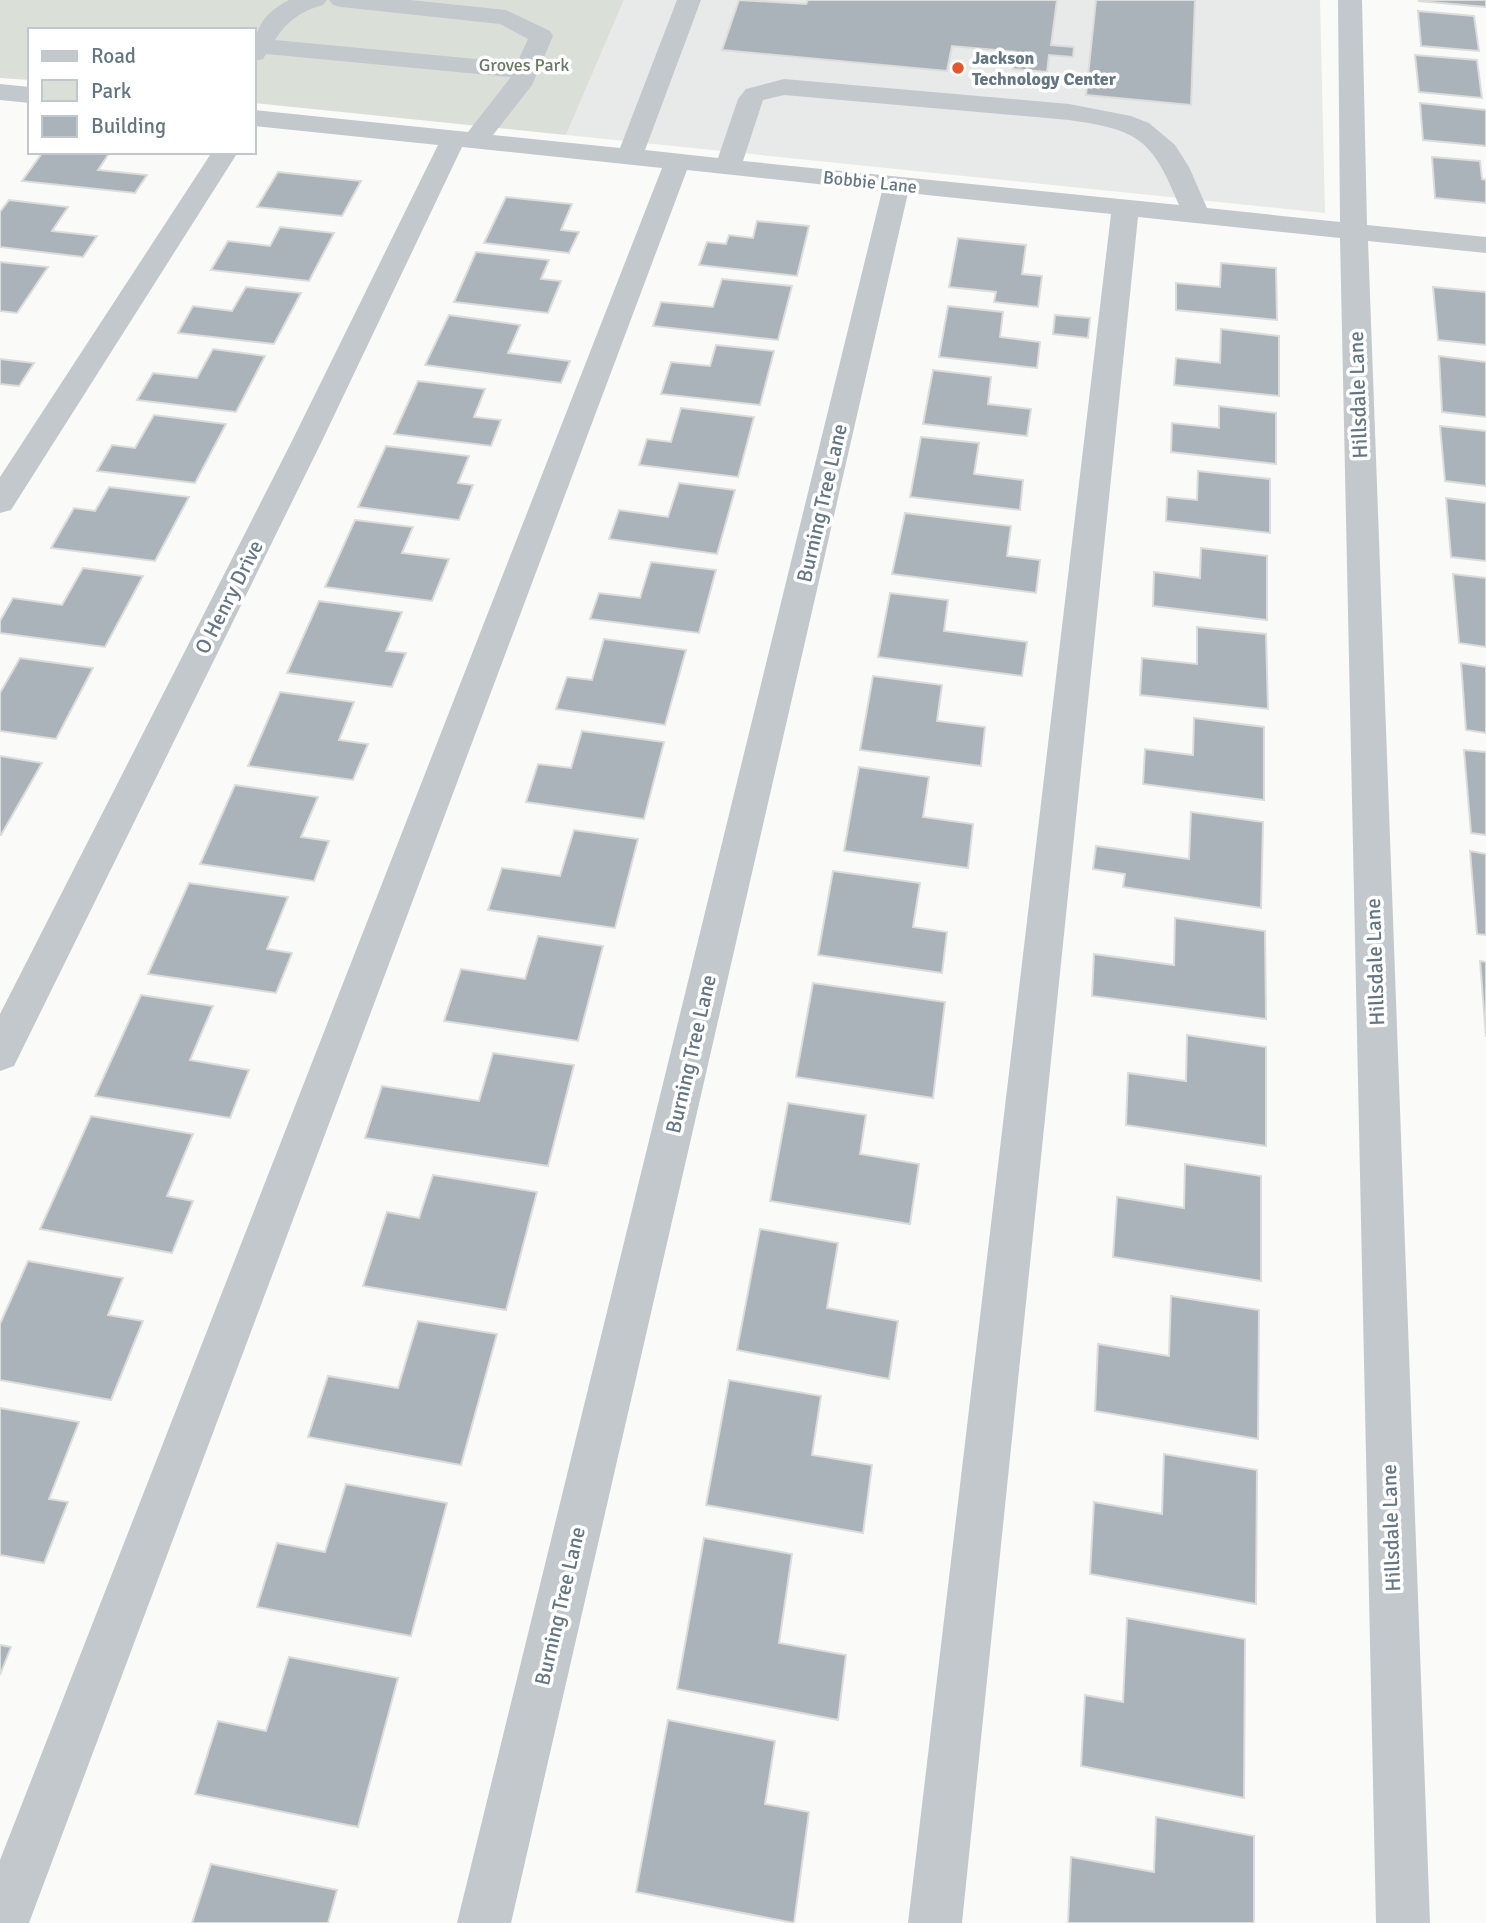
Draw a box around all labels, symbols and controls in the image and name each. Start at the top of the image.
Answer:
legend [28,28,256,154]
text: Road [91,43,136,69]
place label: Jackson Technology Center [972,47,1117,90]
park label: Groves Park [479,54,569,76]
marker: Jackson Technology Center [950,60,966,76]
text: Park [91,78,132,104]
text: Building [91,113,166,139]
street label: Bobbie Lane [822,166,918,198]
street label: Hillsdale Lane [1343,331,1373,459]
street label: Burning Tree Lane [791,421,853,585]
street label: O Henry Drive [189,536,269,658]
street label: Hillsdale Lane [1360,898,1390,1026]
street label: Burning Tree Lane [660,972,722,1136]
street label: Hillsdale Lane [1376,1464,1406,1592]
street label: Burning Tree Lane [529,1524,591,1688]

